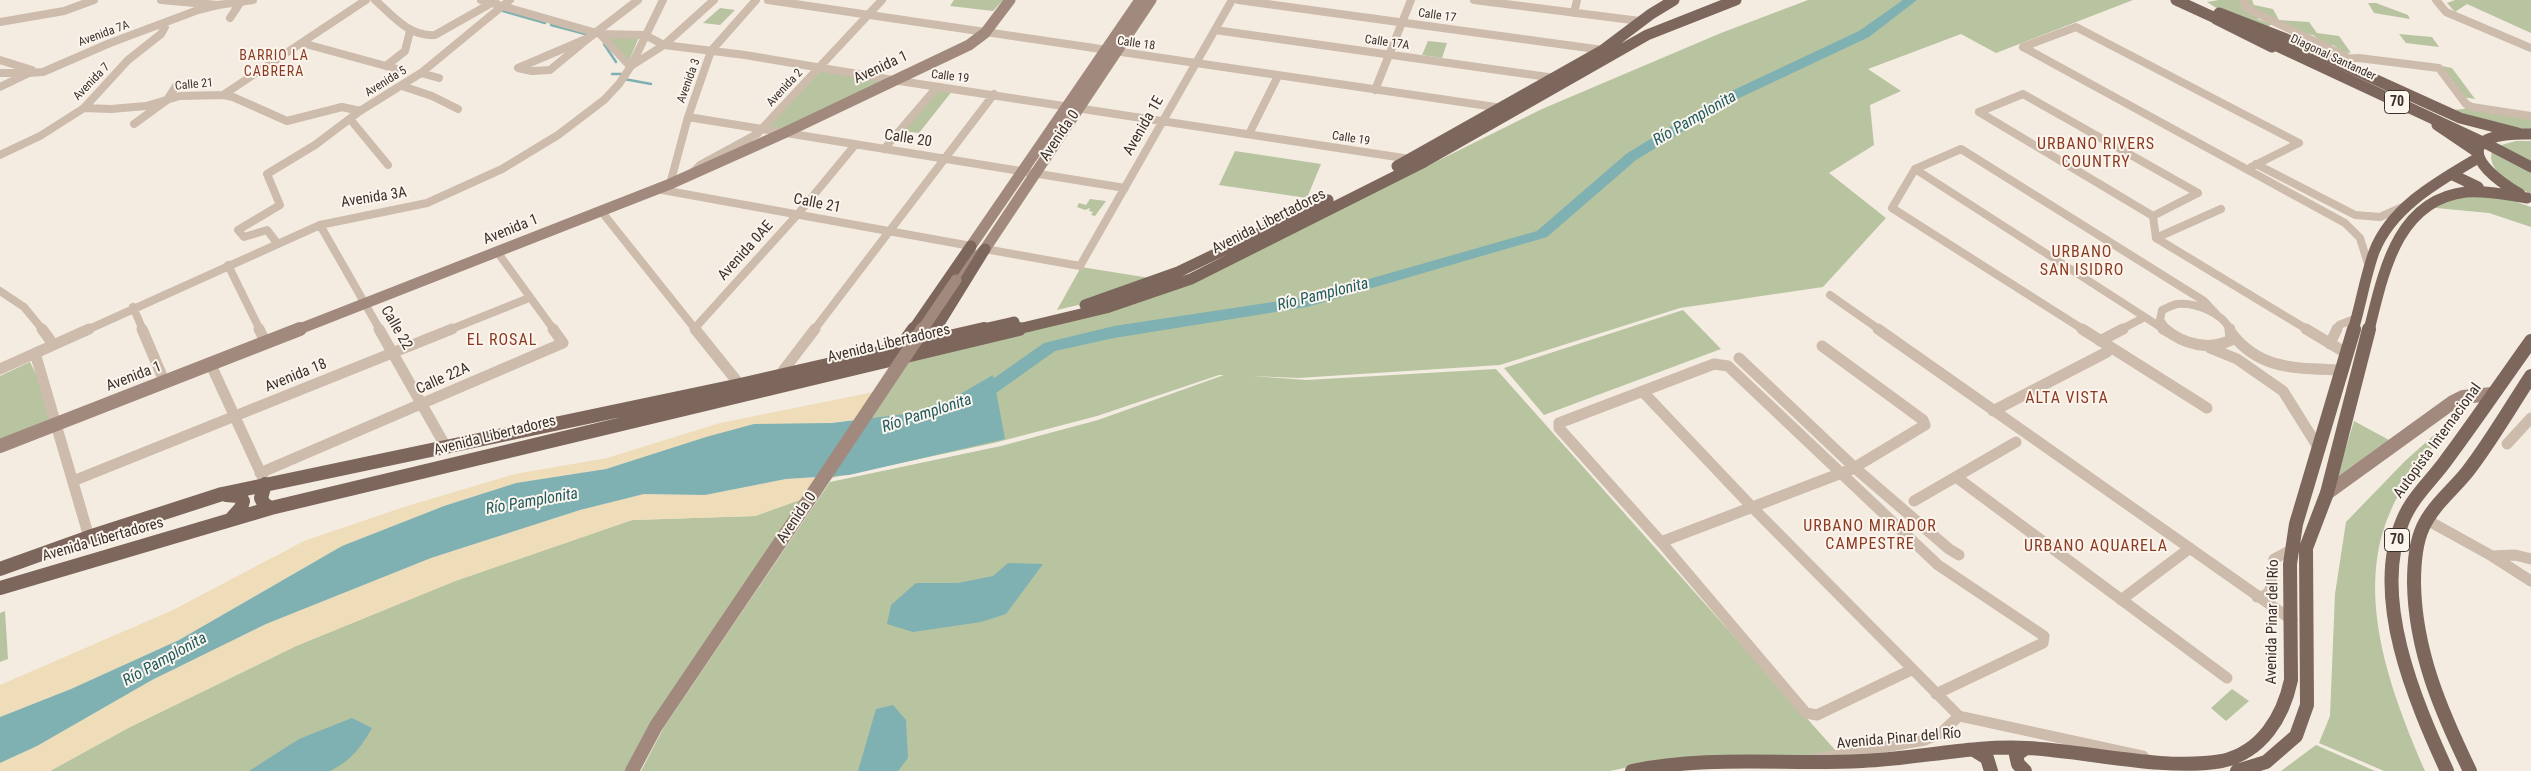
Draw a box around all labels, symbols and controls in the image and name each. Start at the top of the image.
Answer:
street label: Calle 17 [1417,6,1457,26]
street label: Avenida 7A [77,18,131,50]
street label: Diagonal Santander [2288,32,2378,84]
street label: Calle 17A [1364,33,1410,53]
street label: Calle 18 [1116,34,1156,54]
district label: BARRIO LA CABRERA [238,48,310,80]
street label: Avenida 1 [851,48,911,88]
street label: Avenida 3 [674,57,704,105]
street label: Avenida 7 [71,60,113,104]
street label: Avenida 5 [363,64,409,100]
street label: Avenida 2 [764,66,806,110]
street label: Calle 19 [930,68,970,86]
street label: Calle 21 [174,76,214,94]
water label: Río Pamplonita [1650,87,1740,151]
road number: 70 [2384,90,2410,114]
street label: Avenida 1E [1120,93,1168,159]
street label: Avenida 0 [1036,107,1084,165]
street label: Calle 20 [883,126,933,152]
street label: Calle 19 [1331,129,1371,149]
district label: URBANO RIVERS COUNTRY [2035,135,2157,173]
street label: Avenida 3A [340,184,408,212]
street label: Avenida Libertadores [1209,186,1329,258]
street label: Calle 21 [792,191,842,217]
street label: Avenida 1 [481,211,541,249]
street label: Avenida 0AE [715,218,777,284]
district label: URBANO SAN ISIDRO [2038,243,2126,281]
water label: Río Pamplonita [1276,274,1370,316]
street label: Calle 22 [376,303,416,353]
street label: Avenida Libertadores [826,321,952,367]
district label: EL ROSAL [466,331,538,351]
street label: Avenida 18 [262,355,330,397]
street label: Avenida 1 [104,358,164,396]
street label: Calle 22A [414,359,472,399]
street label: Autopista Internacional [2390,380,2486,502]
district label: ALTA VISTA [2024,389,2110,409]
water label: Río Pamplonita [880,390,974,438]
street label: Avenida Libertadores [432,412,558,460]
water label: Río Pamplonita [485,484,579,520]
street label: Avenida 0 [773,489,821,547]
street label: Avenida Libertadores [40,514,166,566]
district label: URBANO MIRADOR CAMPESTRE [1801,517,1939,555]
road number: 70 [2384,528,2410,552]
district label: URBANO AQUARELA [2022,537,2170,557]
street label: Avenida Pinar del Río [2263,559,2283,685]
water label: Río Pamplonita [120,629,210,691]
street label: Avenida Pinar del Río [1836,725,1962,753]

